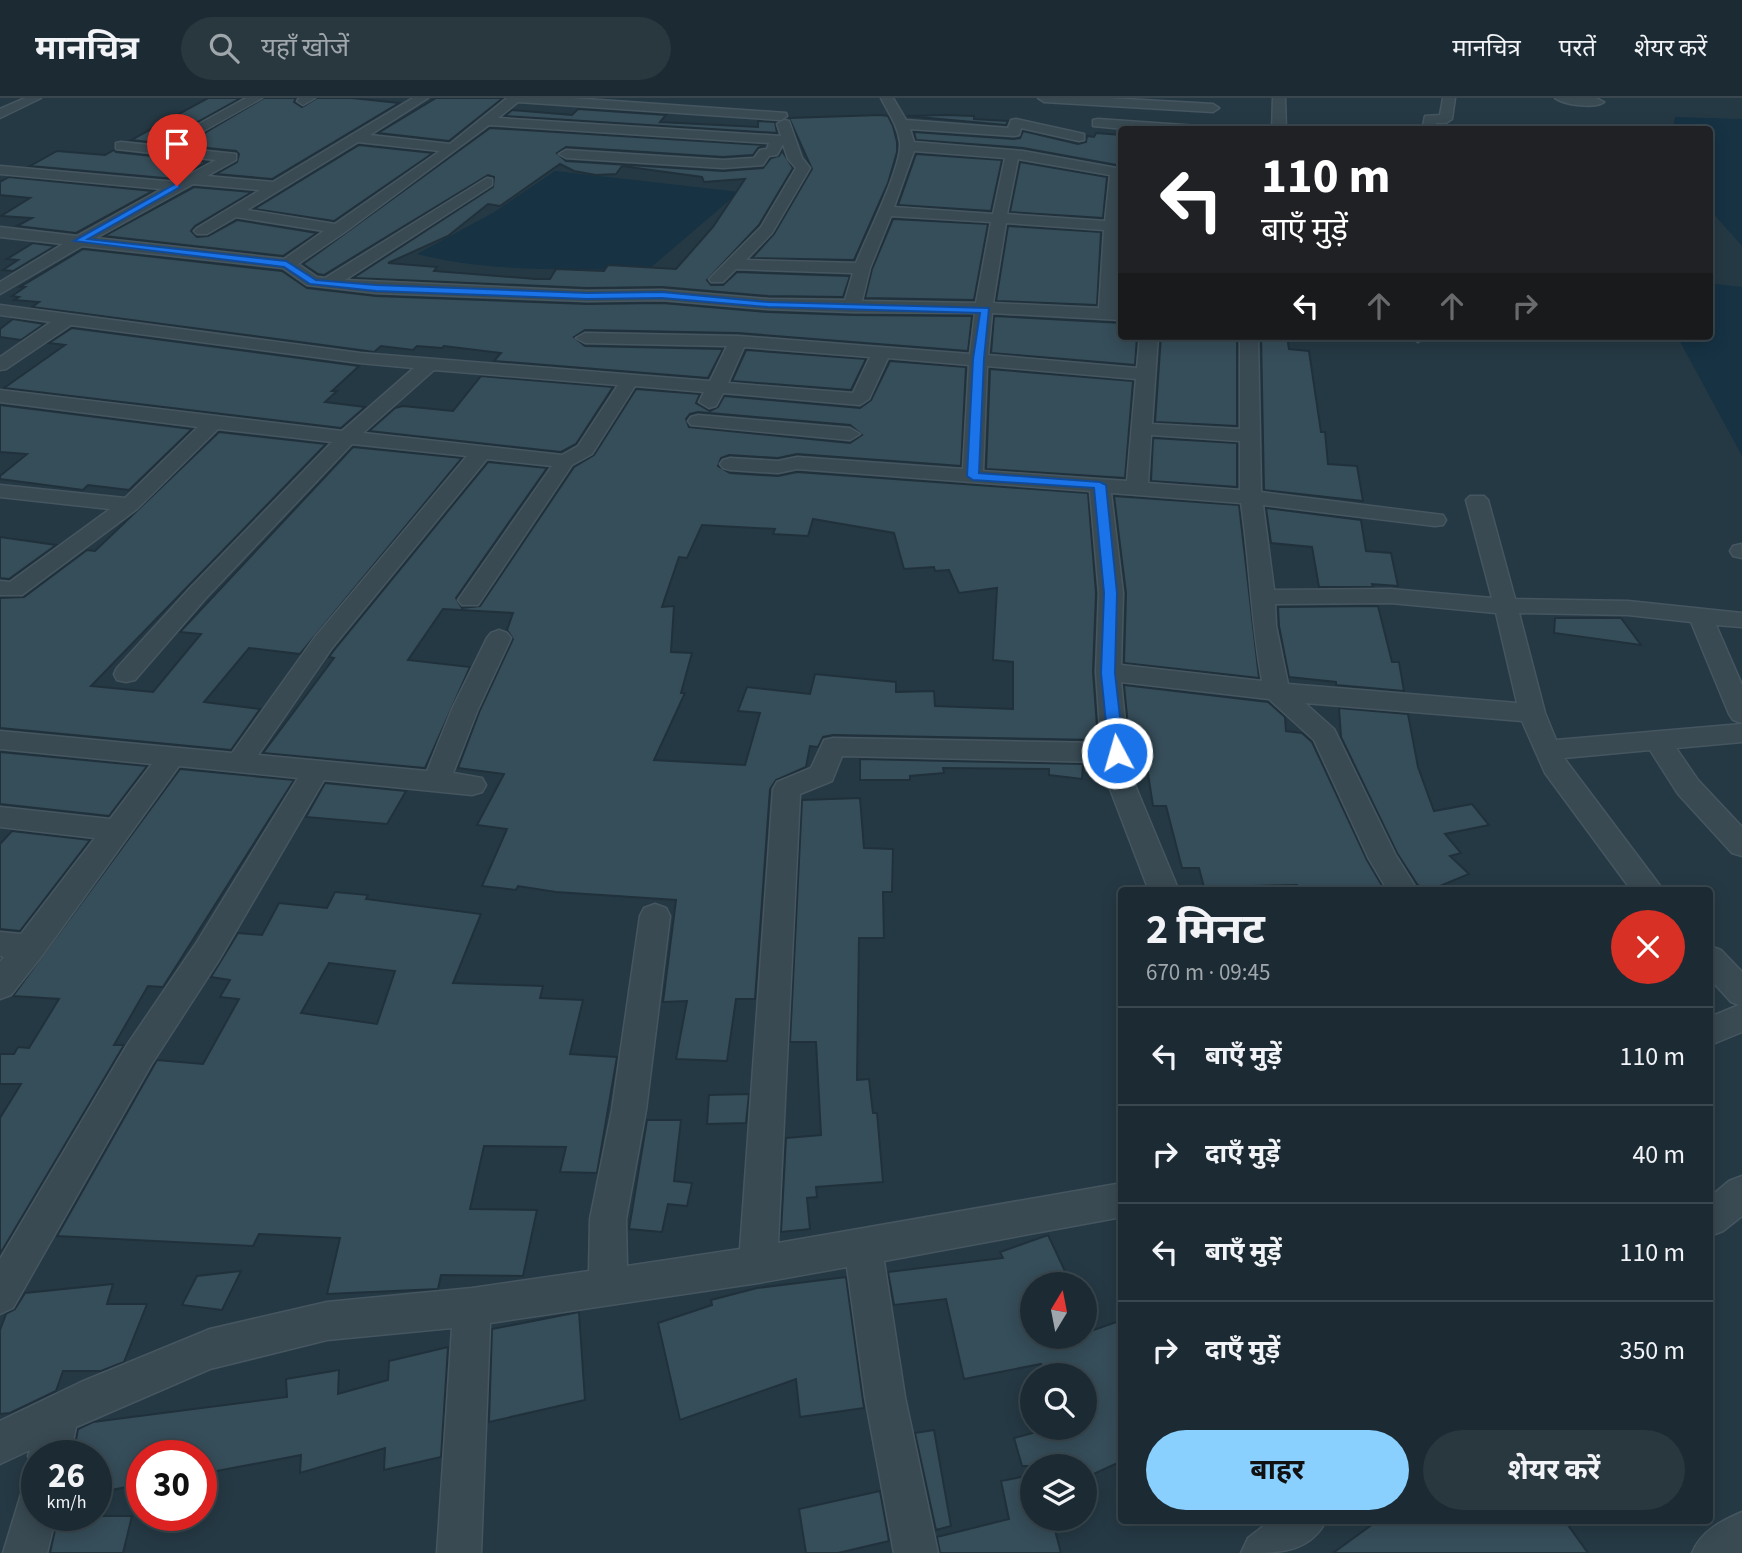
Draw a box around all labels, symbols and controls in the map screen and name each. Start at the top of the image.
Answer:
search box [181,17,671,80]
text: मानचित्र [35,25,139,72]
icon: search [205,29,243,67]
text: यहाँ खोजें [261,29,349,66]
text: मानचित्र [1452,31,1521,66]
text: परतें [1559,31,1596,66]
text: शेयर करें [1634,31,1707,66]
pin [147,114,207,186]
icon: arrive [158,125,196,163]
text: 110 m [1261,142,1390,212]
icon: left [1146,154,1237,245]
text: बाएँ मुड़ें [1261,207,1348,253]
icon: left [1287,287,1325,325]
icon: ahead [1360,287,1398,325]
icon: ahead [1433,287,1471,325]
icon: right [1506,287,1544,325]
position arrow [1080,716,1154,790]
text: 2 मिनट [1146,900,1265,960]
button: close [1611,910,1685,984]
text: 670 m · 09:45 [1146,956,1270,989]
icon: left [1146,1037,1184,1075]
text: बाएँ मुड़ें [1205,1037,1282,1074]
text: 110 m [1619,1038,1685,1075]
icon: right [1146,1135,1184,1173]
text: दाएँ मुड़ें [1205,1135,1280,1172]
text: 40 m [1632,1136,1685,1173]
icon: left [1146,1233,1184,1271]
text: बाएँ मुड़ें [1205,1233,1282,1270]
text: 110 m [1619,1234,1685,1271]
north arrow [1020,1272,1097,1349]
map controls [1020,1272,1097,1531]
icon: right [1146,1331,1184,1369]
text: दाएँ मुड़ें [1205,1331,1280,1368]
text: 350 m [1619,1332,1685,1369]
button: search [1020,1363,1097,1440]
button: बाहर [1146,1430,1409,1510]
button: शेयर करें [1423,1430,1685,1510]
speed limit sign: 30 [126,1440,217,1531]
text: 26 [48,1451,85,1501]
button: layers [1020,1454,1097,1531]
text: km/h [47,1490,86,1515]

